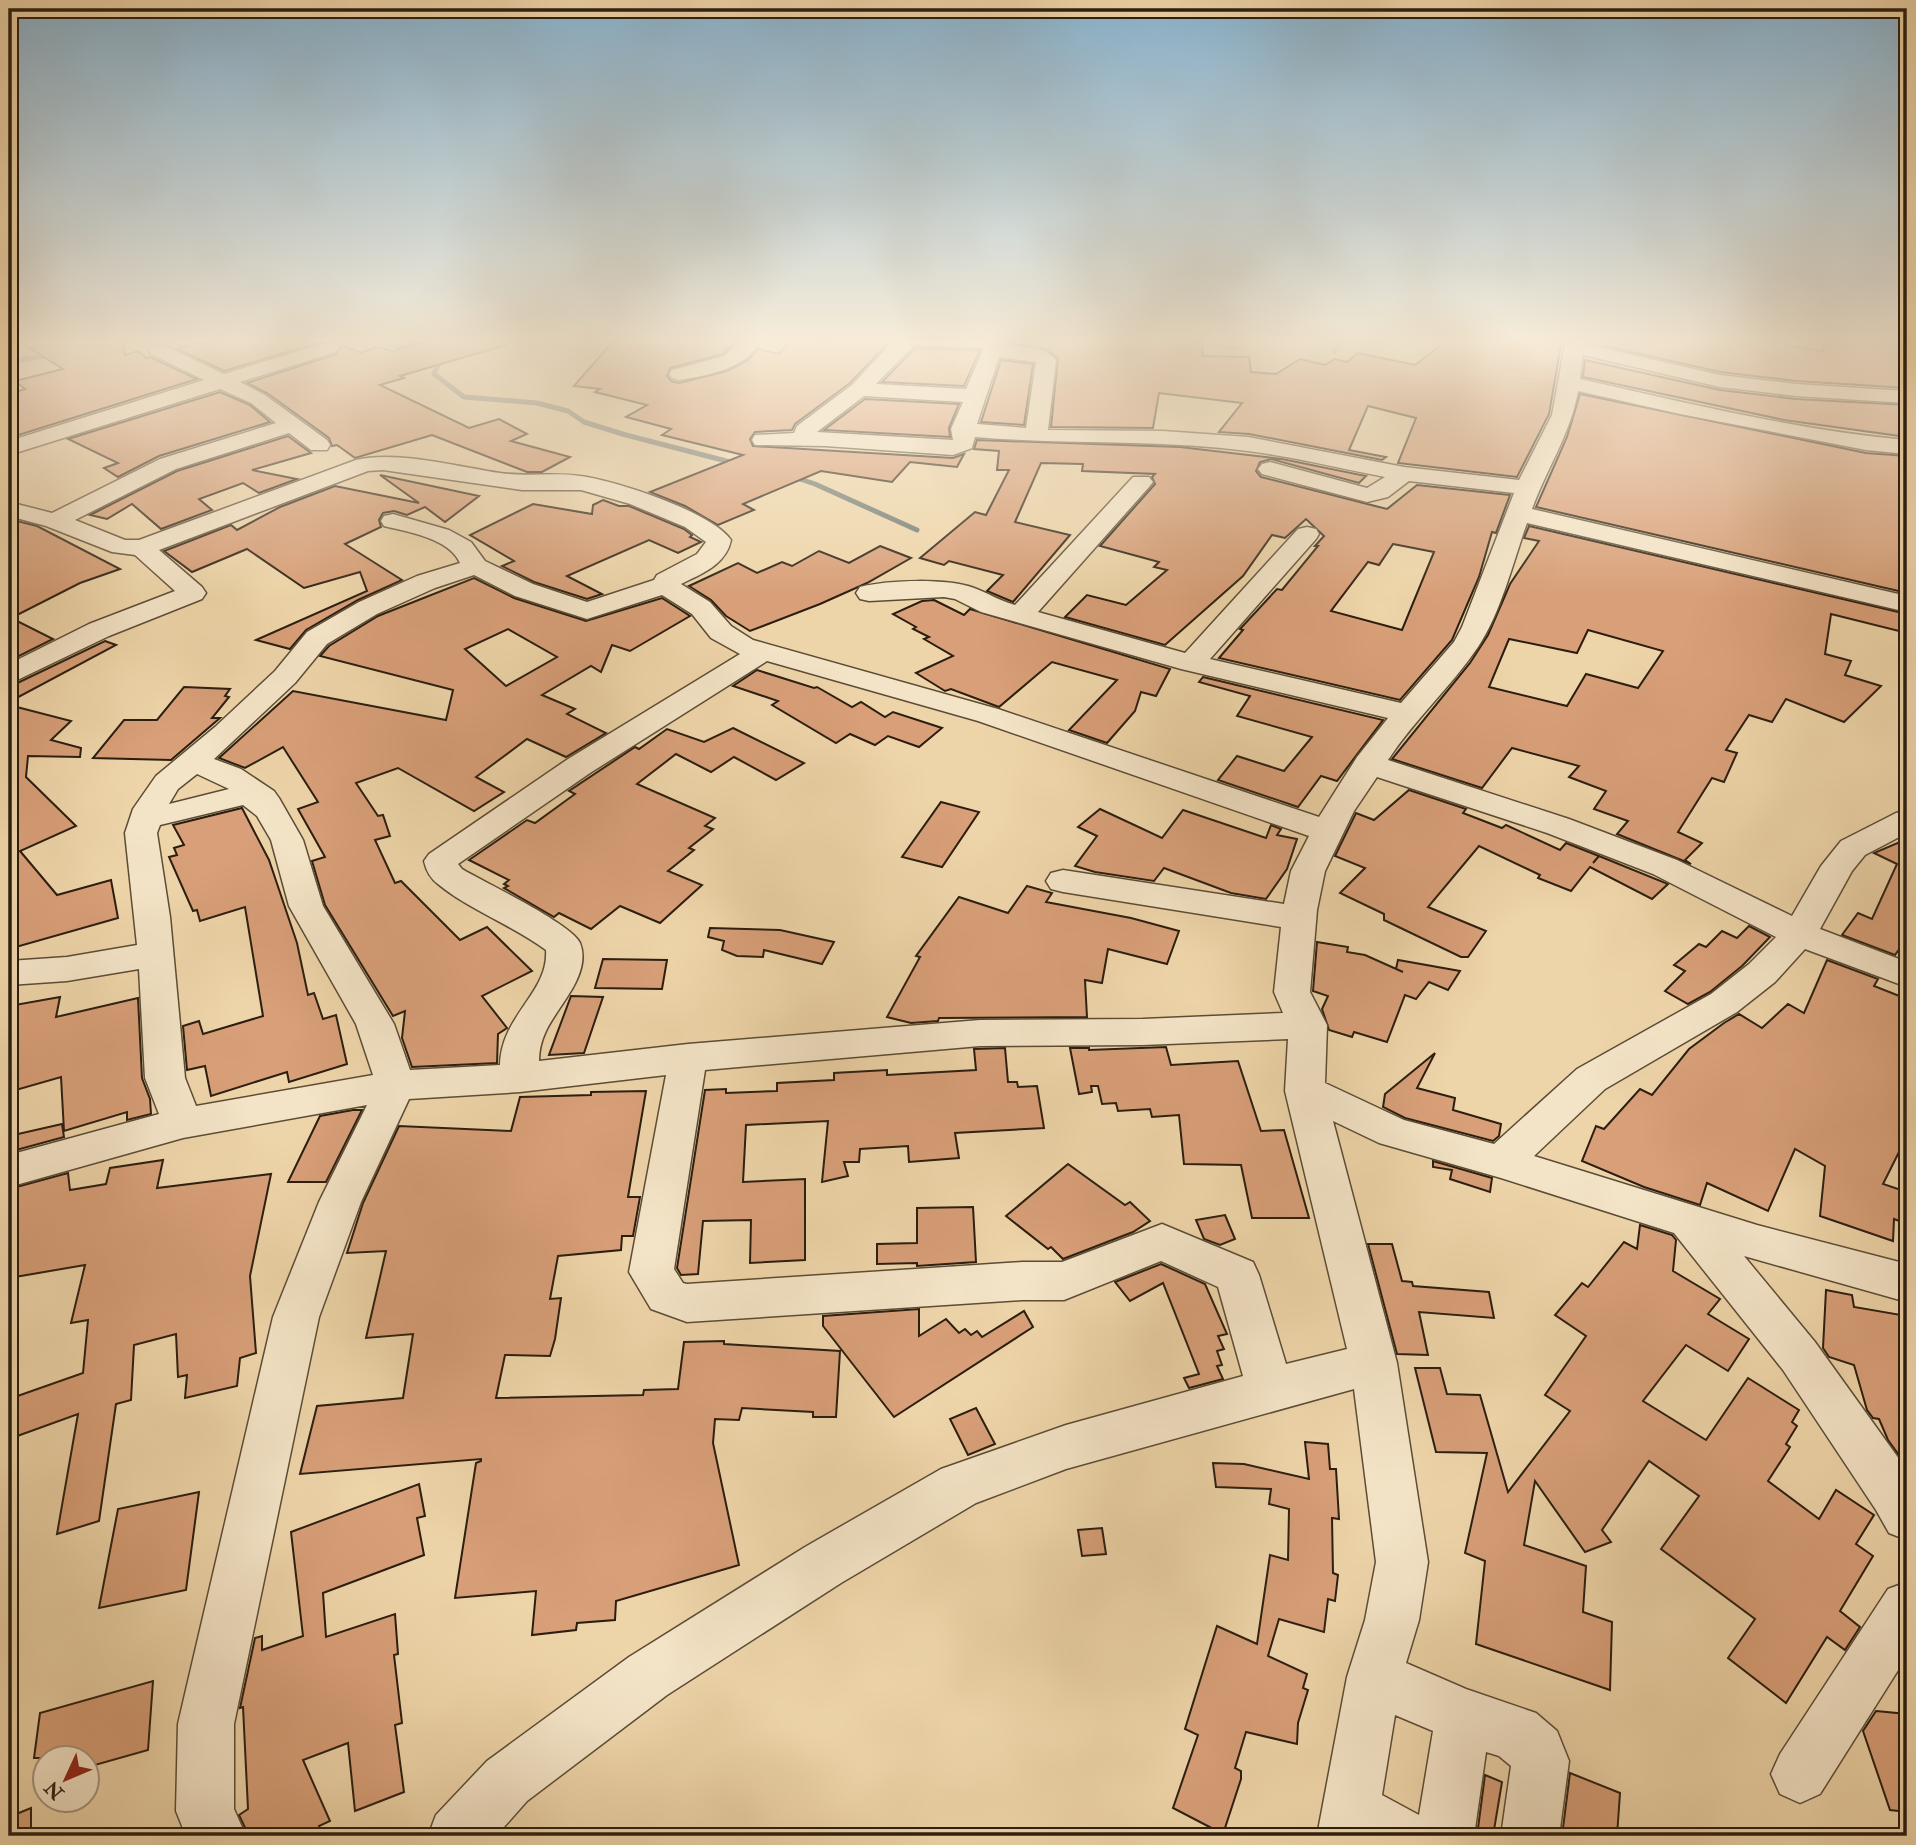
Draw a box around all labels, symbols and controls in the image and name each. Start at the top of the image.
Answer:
north arrow [32,1744,102,1814]
text: N [39,1775,70,1805]

